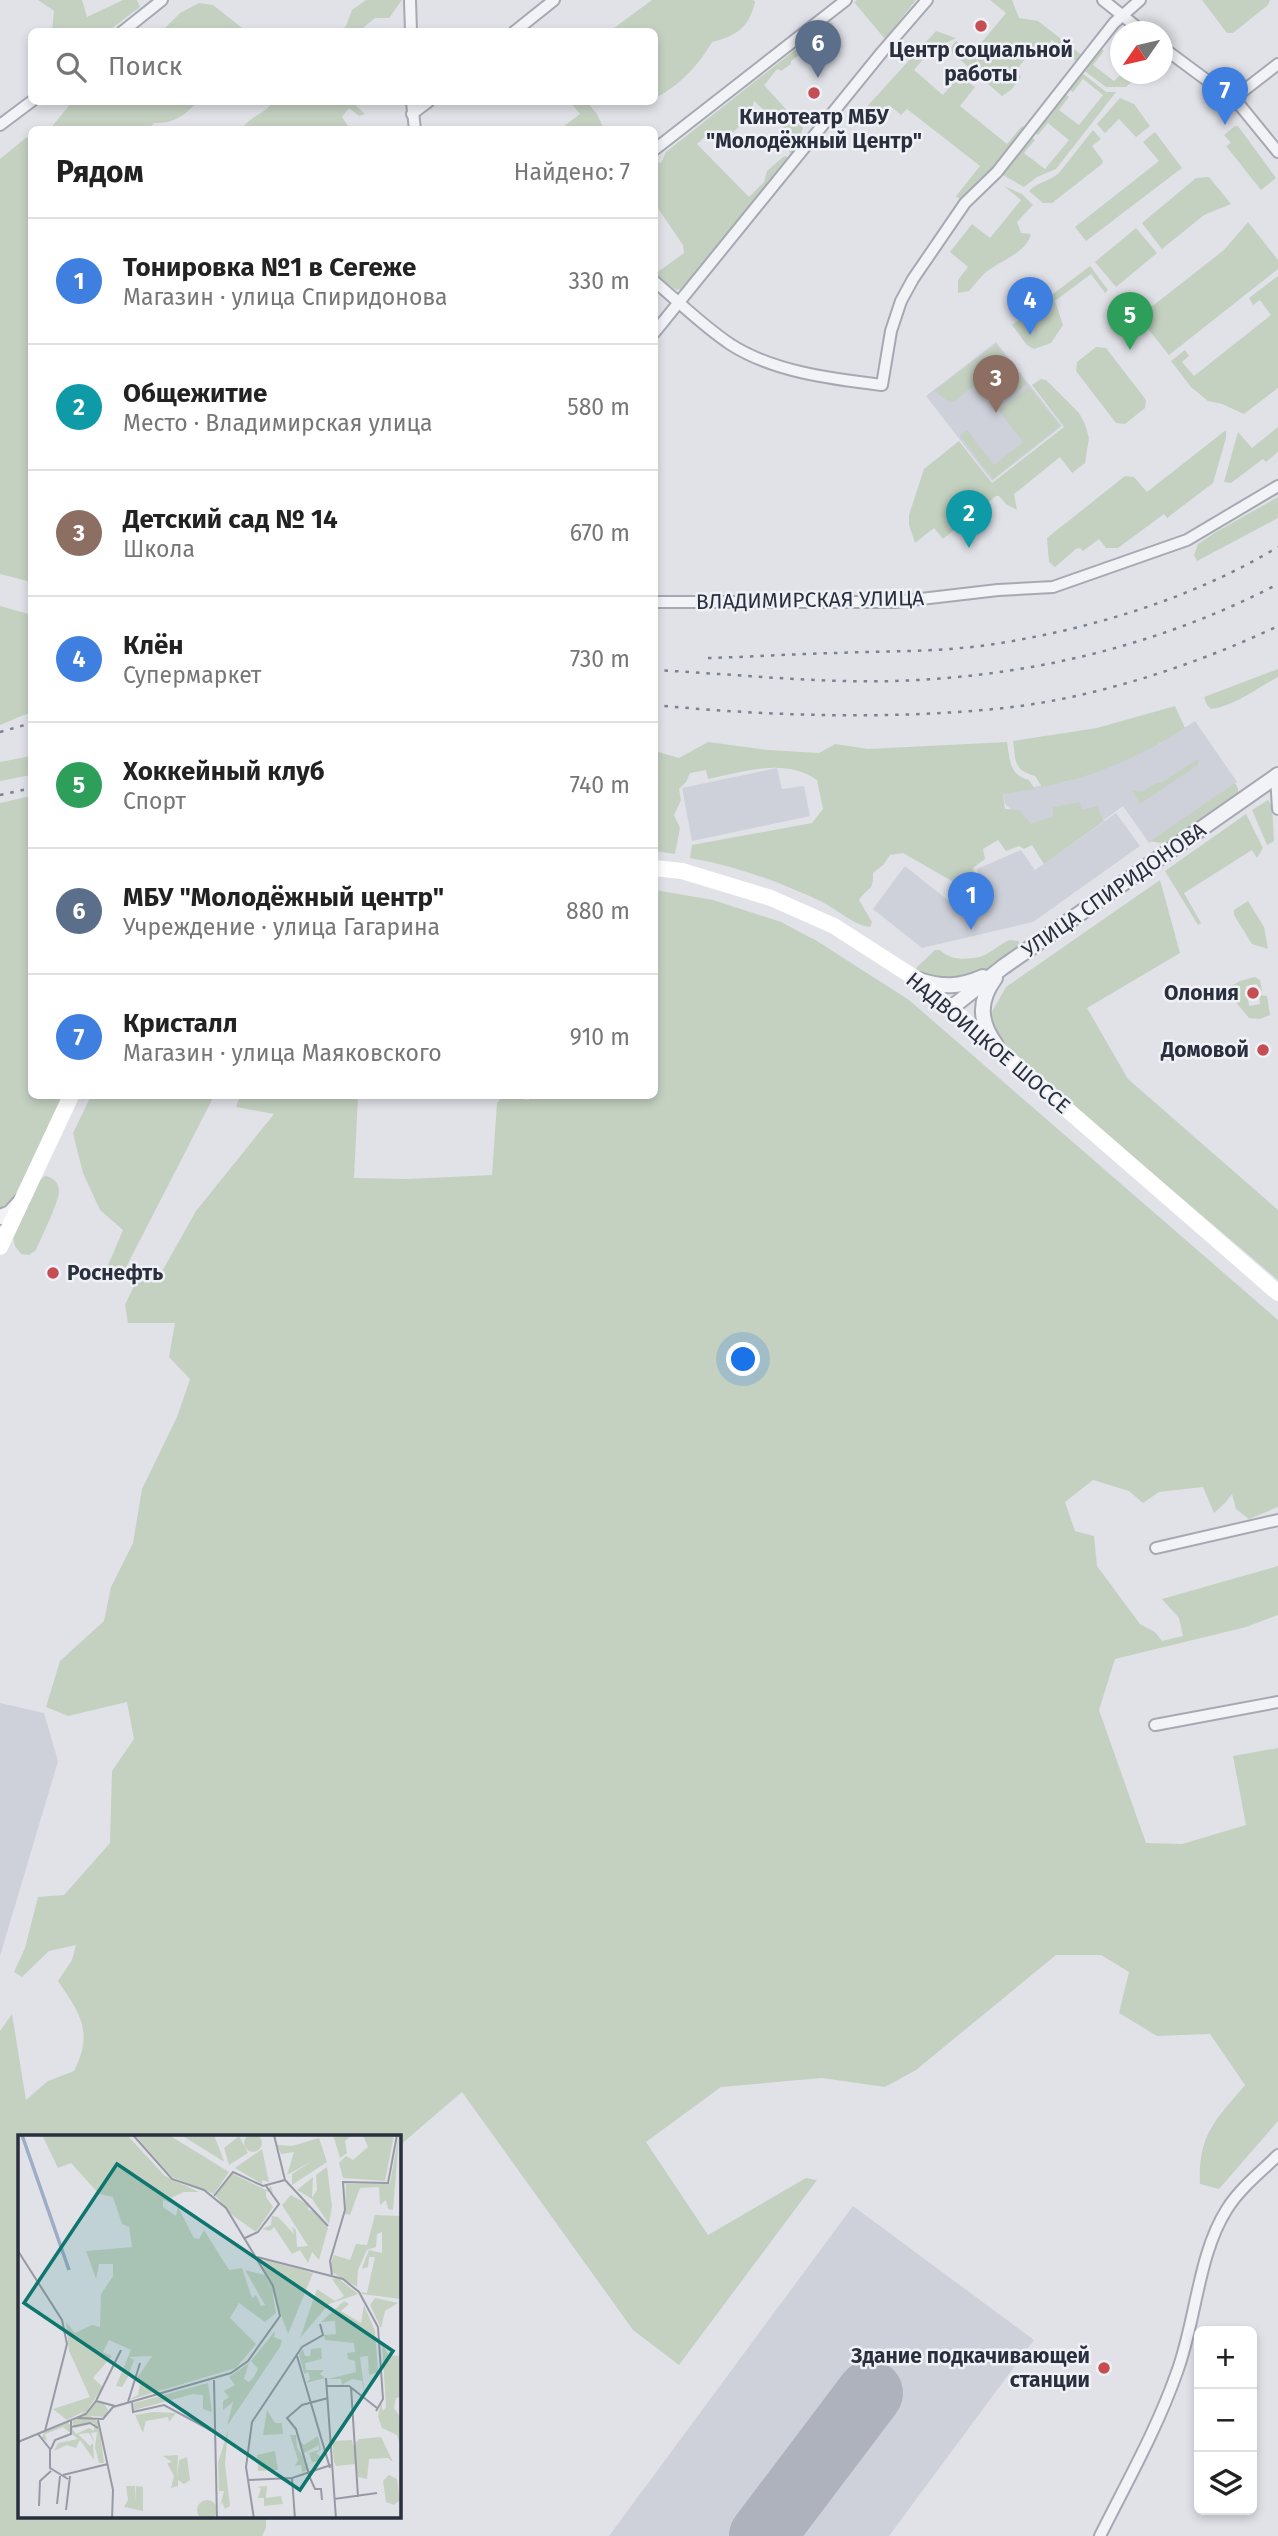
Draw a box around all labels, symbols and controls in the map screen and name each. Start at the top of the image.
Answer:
marker: Центр социальной работы [973,18,989,34]
pin: 6 [795,20,841,78]
north arrow [1110,21,1173,84]
search box [28,28,658,105]
place label: Центр социальной работы [889,37,1073,87]
icon: search [52,48,90,86]
text: Поиск [108,51,182,82]
pin: 7 [1202,67,1248,125]
marker: Кинотеатр МБУ "Молодёжный Центр" [806,85,822,101]
place label: Кинотеатр МБУ "Молодёжный Центр" [706,104,922,154]
text: Рядом [56,154,144,190]
text: Найдено: 7 [514,158,630,186]
text: Тонировка №1 в Сегеже [123,252,416,283]
text: 1 [74,267,84,295]
text: 330 m [568,267,630,295]
pin: 4 [1007,277,1053,335]
text: Магазин · улица Спиридонова [123,283,448,311]
pin: 5 [1107,292,1153,350]
pin: 3 [973,355,1019,413]
text: Общежитие [123,378,267,409]
text: 2 [73,393,85,421]
text: 580 m [567,393,630,421]
text: Место · Владимирская улица [123,409,433,437]
pin: 2 [946,490,992,548]
text: Детский сад № 14 [123,504,338,535]
text: 3 [73,519,85,547]
text: 670 m [570,519,630,547]
text: Школа [123,535,195,563]
street label: ВЛАДИМИРСКАЯ УЛИЦА [696,585,924,615]
text: Клён [123,630,184,661]
text: 4 [73,645,86,673]
text: 730 m [570,645,630,673]
text: Супермаркет [123,661,261,689]
text: Хоккейный клуб [123,756,325,787]
text: 5 [73,771,85,799]
text: 740 m [570,771,630,799]
text: Спорт [123,787,186,815]
street label: УЛИЦА СПИРИДОНОВА [1017,817,1211,963]
pin: 1 [948,872,994,930]
text: МБУ "Молодёжный центр" [123,882,444,913]
text: 6 [73,897,85,925]
text: 880 m [566,897,630,925]
text: Учреждение · улица Гагарина [123,913,440,941]
street label: НАДВОИЦКОЕ ШОССЕ [901,967,1075,1119]
place label: Олония [1164,980,1239,1006]
marker: Олония [1245,985,1261,1001]
text: Кристалл [123,1008,238,1039]
text: 7 [74,1023,84,1051]
text: 910 m [570,1023,630,1051]
place label: Домовой [1160,1037,1249,1063]
text: Магазин · улица Маяковского [123,1039,442,1067]
marker: Домовой [1255,1042,1271,1058]
place label: Роснефть [67,1260,163,1286]
marker: Роснефть [45,1265,61,1281]
your location [726,1342,760,1376]
inset map [18,2135,401,2518]
map controls [1194,2326,1257,2515]
button: + [1194,2326,1257,2389]
place label: Здание подкачивающей станции [850,2343,1090,2393]
marker: Здание подкачивающей станции [1096,2360,1112,2376]
button: − [1194,2389,1257,2452]
button: layers [1194,2452,1257,2515]

